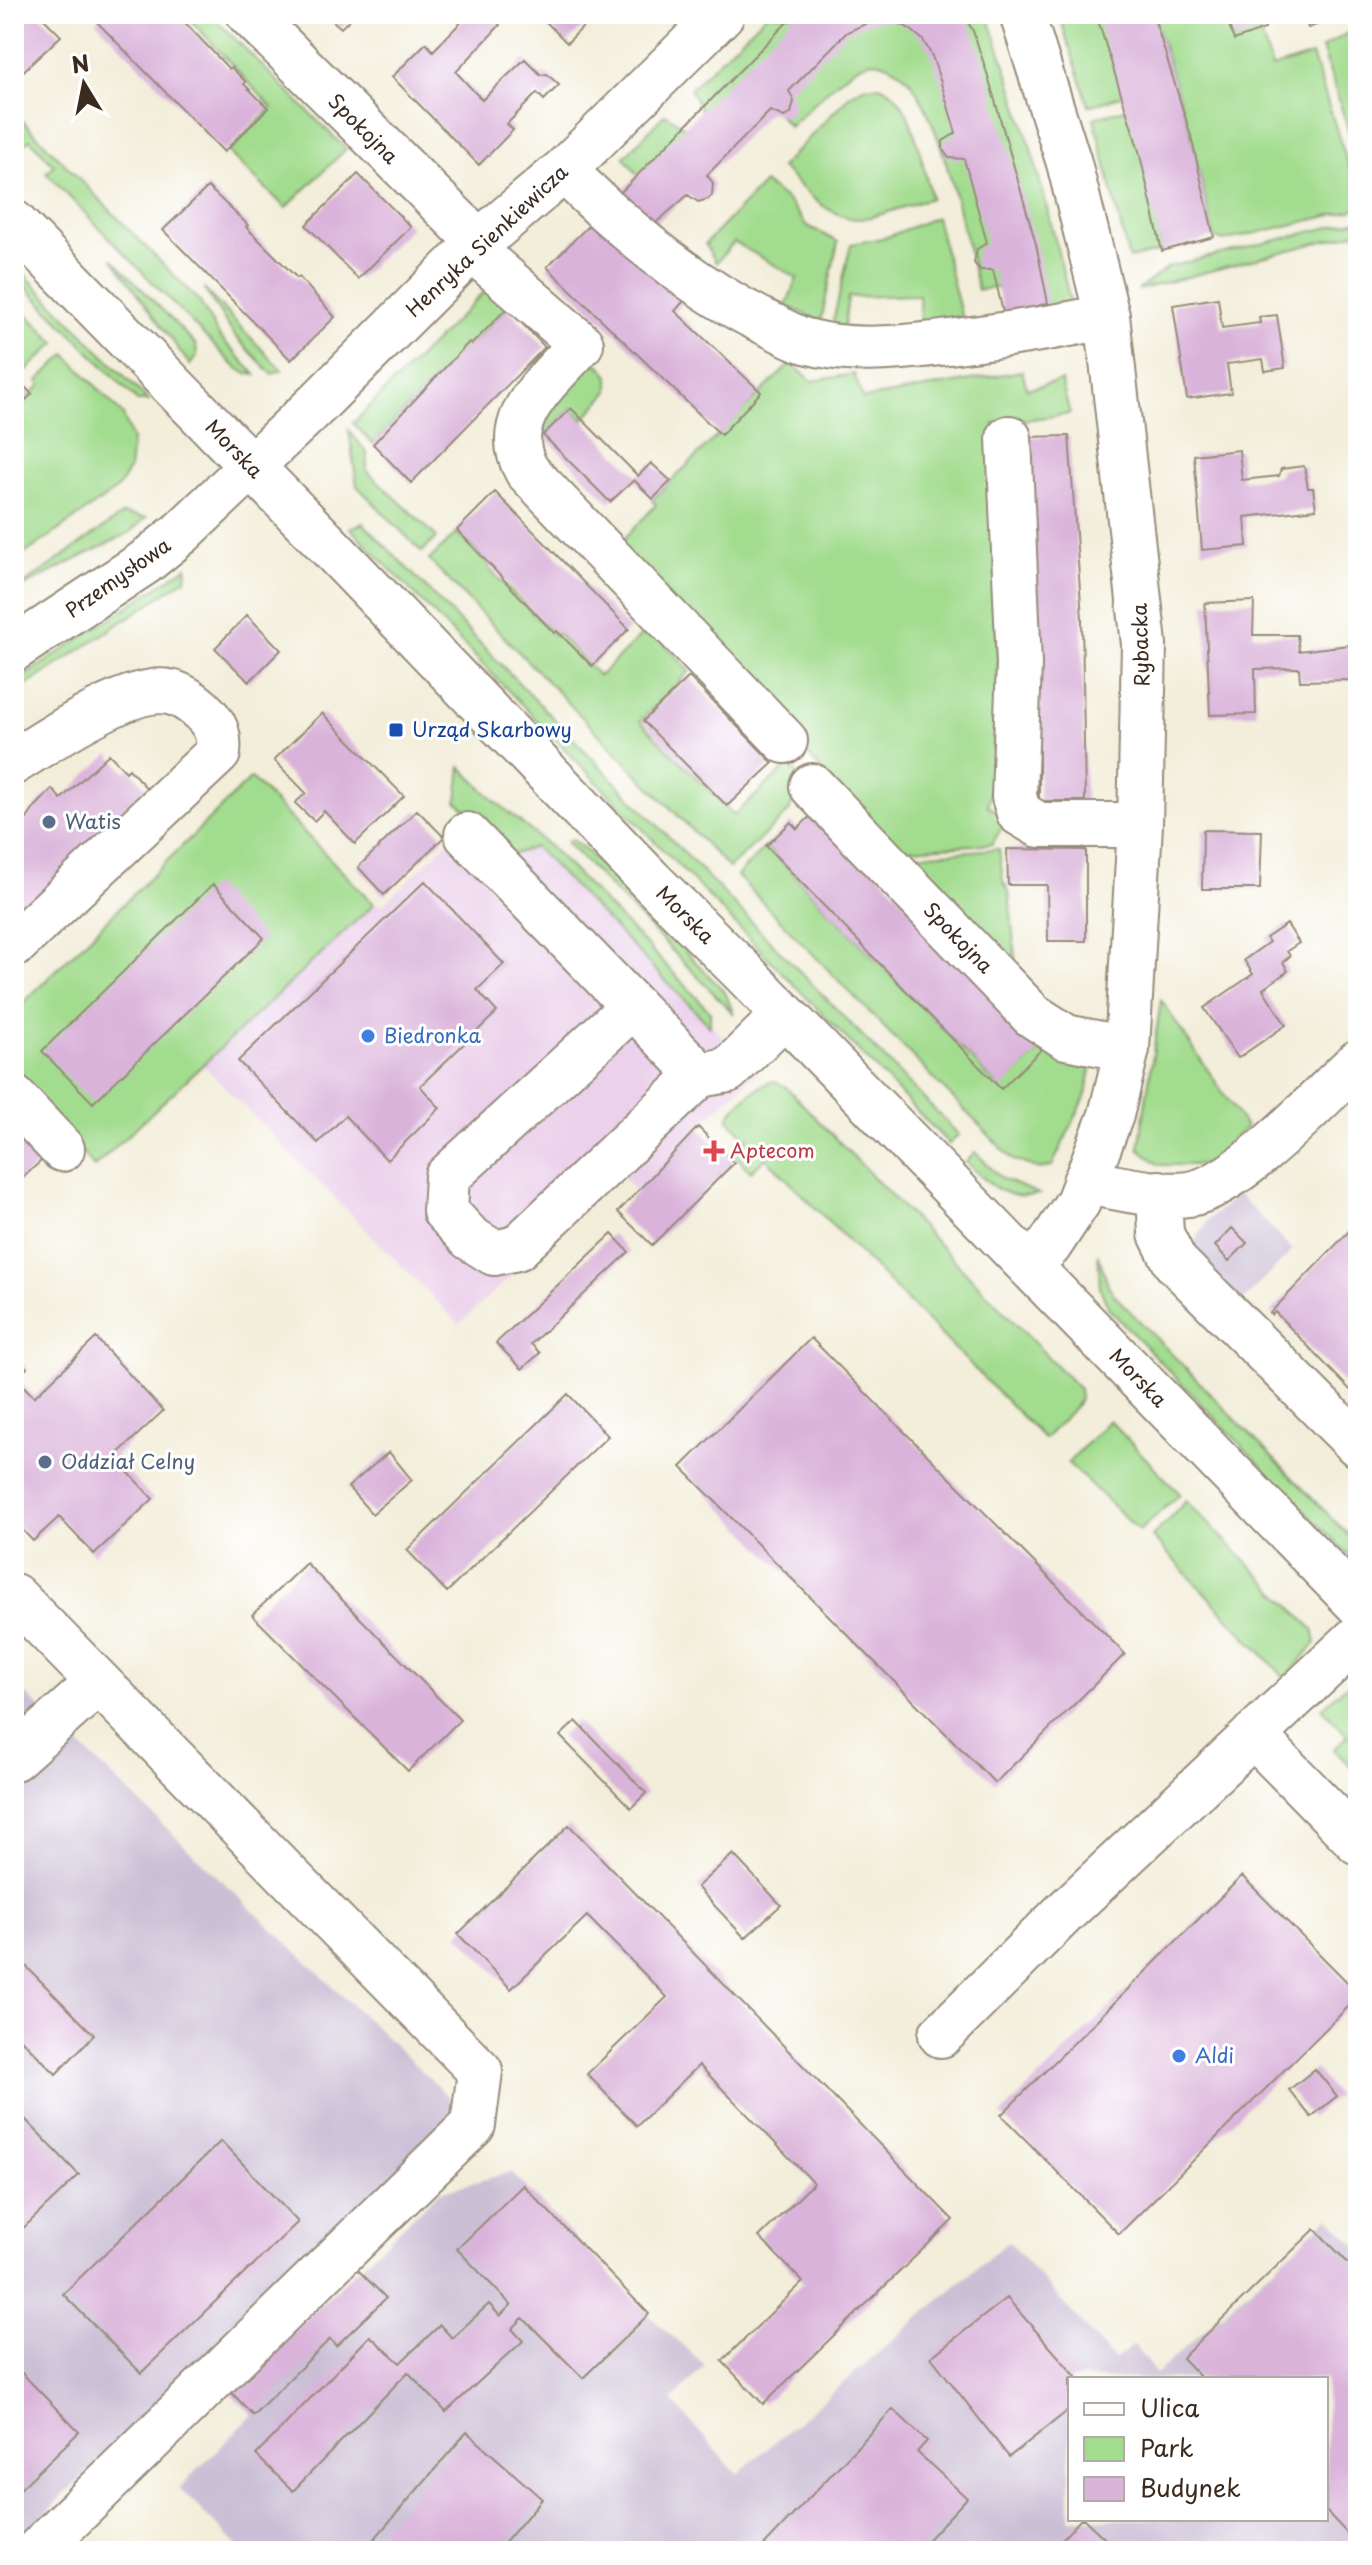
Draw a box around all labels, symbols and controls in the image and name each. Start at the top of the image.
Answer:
north arrow [44,44,124,124]
text: N [69,45,92,81]
street label: Spokojna [322,86,406,171]
street label: Henryka Sienkiewicza [399,157,574,324]
street label: Morska [199,412,271,485]
street label: Przemysłowa [59,530,177,625]
street label: Rybacka [1124,602,1156,687]
place label: Urząd Skarbowy [412,714,572,744]
marker: Urząd Skarbowy [387,721,405,739]
place label: Watis [65,806,121,836]
marker: Watis [40,813,58,831]
street label: Morska [650,878,722,951]
street label: Spokojna [917,895,1001,980]
place label: Biedronka [384,1020,482,1050]
marker: Biedronka [359,1027,377,1045]
place label: Aptecom [730,1135,815,1165]
marker: Aptecom [705,1142,723,1160]
street label: Morska [1103,1341,1175,1414]
place label: Oddział Celny [61,1446,195,1476]
marker: Oddział Celny [36,1453,54,1471]
place label: Aldi [1195,2040,1234,2070]
marker: Aldi [1170,2047,1188,2065]
legend [1068,2377,1328,2521]
text: Ulica [1140,2389,1199,2425]
text: Park [1140,2429,1194,2465]
text: Budynek [1140,2469,1241,2505]

